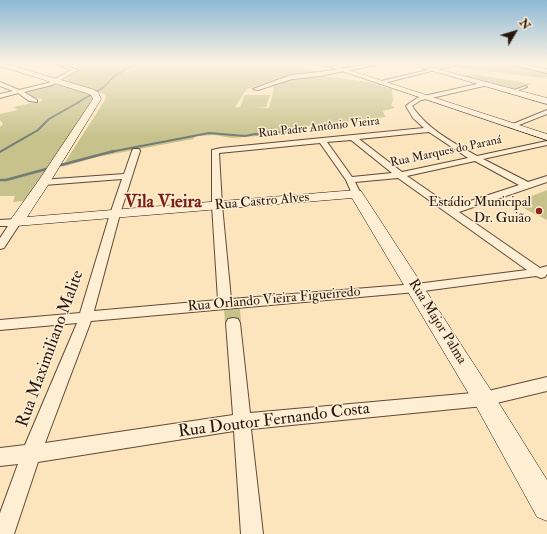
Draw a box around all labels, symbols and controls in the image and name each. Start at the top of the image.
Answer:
north arrow [495,12,535,52]
text: N [517,16,533,32]
street label: Rua Padre Antônio Vieira [258,114,380,142]
street label: Rua Marques do Paraná [389,133,503,171]
street label: Rua Castro Alves [214,189,310,215]
district label: Vila Vieira [124,192,202,214]
place label: Estádio Municipal Dr. Guião [428,195,531,228]
marker: Estádio Municipal Dr. Guião [534,206,544,216]
street label: Rua Maximiliano Malite [13,268,89,430]
street label: Rua Major Palma [404,276,470,368]
street label: Rua Orlando Vieira Figueiredo [187,284,361,316]
street label: Rua Doutor Fernando Costa [177,399,371,443]

